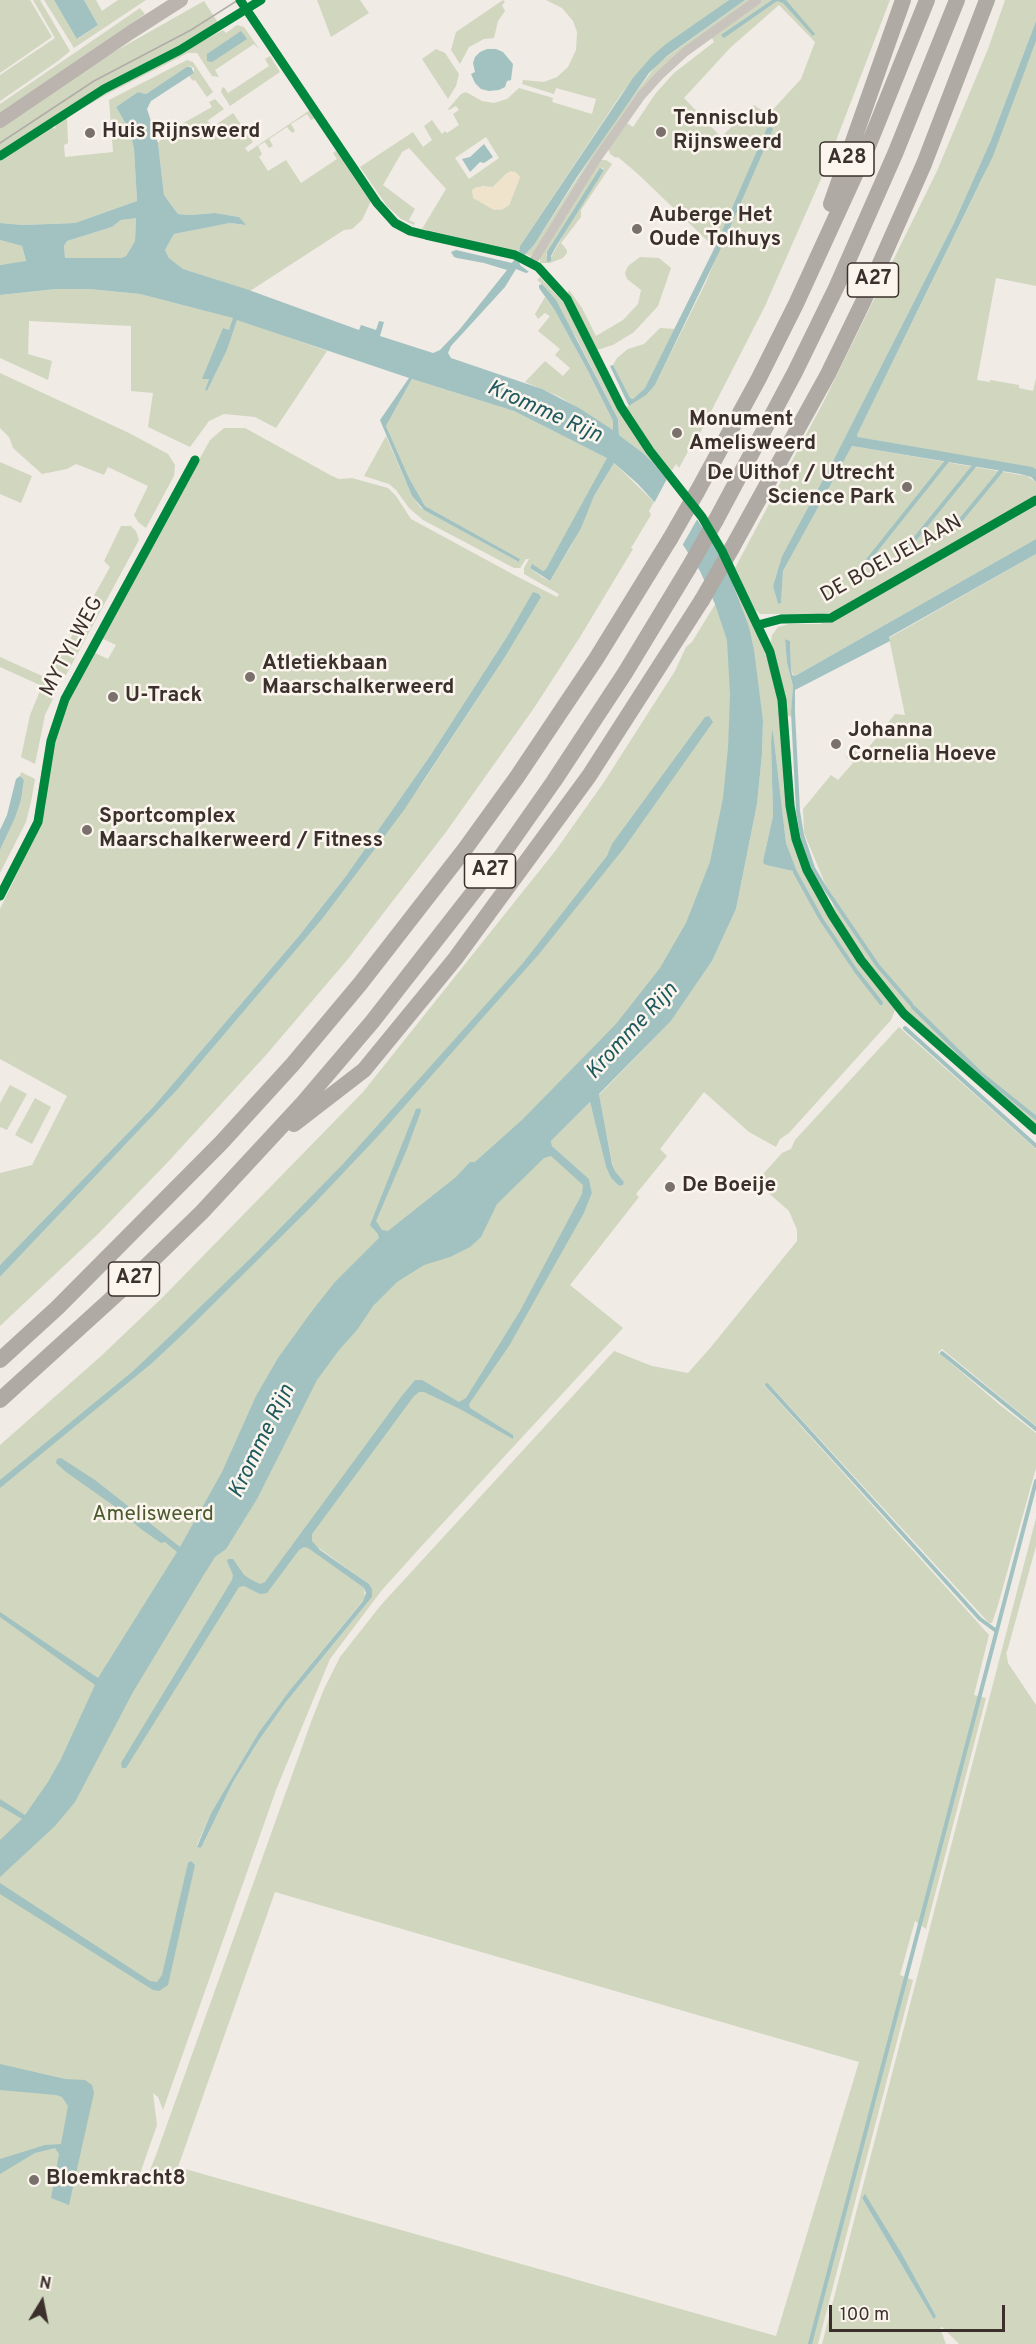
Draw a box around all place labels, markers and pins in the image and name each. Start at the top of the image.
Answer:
place label: Tennisclub Rijnsweerd [673,107,782,157]
place label: Huis Rijnsweerd [102,120,260,146]
marker: Tennisclub Rijnsweerd [654,125,668,139]
marker: Huis Rijnsweerd [83,126,97,140]
place label: Auberge Het Oude Tolhuys [649,204,781,254]
marker: Auberge Het Oude Tolhuys [630,222,644,236]
place label: Monument Amelisweerd [689,408,816,458]
marker: Monument Amelisweerd [670,426,684,440]
place label: De Uithof / Utrecht Science Park [707,462,895,512]
marker: De Uithof / Utrecht Science Park [900,480,914,494]
place label: Atletiekbaan Maarschalkerweerd [262,652,454,702]
marker: Atletiekbaan Maarschalkerweerd [243,670,257,684]
place label: U-Track [125,684,202,710]
marker: U-Track [106,690,120,704]
place label: Johanna Cornelia Hoeve [848,719,996,769]
marker: Johanna Cornelia Hoeve [829,737,843,751]
place label: Sportcomplex Maarschalkerweerd / Fitness [99,805,383,855]
marker: Sportcomplex Maarschalkerweerd / Fitness [80,823,94,837]
place label: De Boeije [682,1174,776,1200]
marker: De Boeije [663,1180,677,1194]
place label: Bloemkracht8 [46,2167,186,2193]
marker: Bloemkracht8 [27,2173,41,2187]

